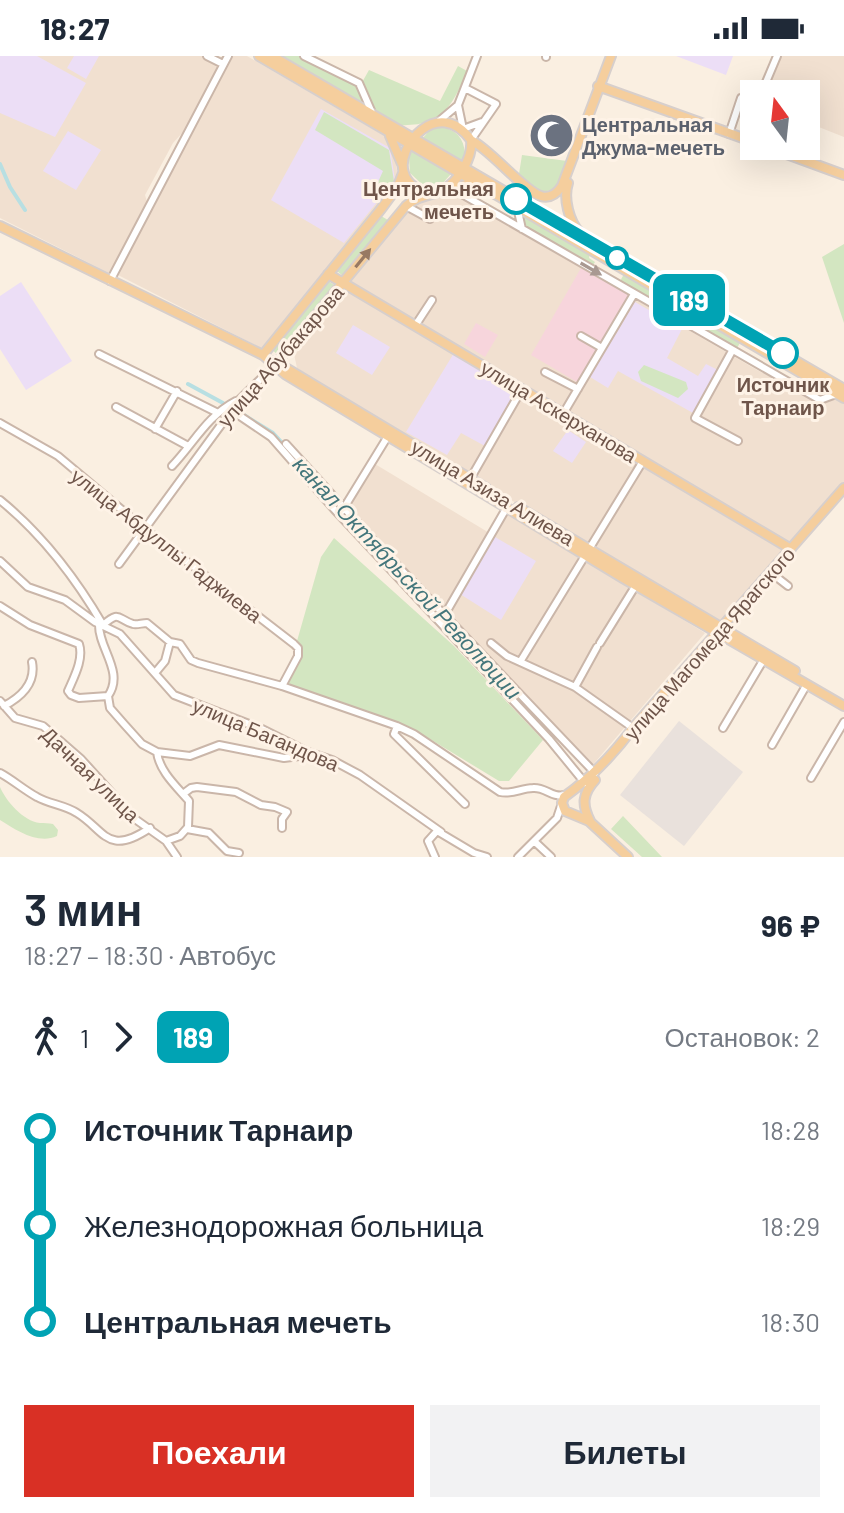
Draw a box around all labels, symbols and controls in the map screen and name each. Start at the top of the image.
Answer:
text: 18:27 [40,10,109,46]
north arrow [740,80,820,160]
map controls [740,80,820,160]
mosque icon: Центральная Джума-мечеть [527,112,575,160]
place label: Центральная Джума-мечеть [582,112,725,159]
place label: Центральная мечеть [363,176,494,223]
marker: Центральная мечеть [501,184,531,214]
unlabelled marker [606,247,628,269]
one-way arrow [355,248,371,268]
one-way arrow [580,262,602,276]
line badge: 189 [643,274,735,326]
street label: улица Абубакарова [212,280,349,432]
text: 189 [669,283,709,317]
marker: Источник Тарнаир [768,338,798,368]
street label: улица Аскерханова [477,355,642,468]
place label: Источник Тарнаир [737,372,830,419]
street label: улица Азиза Алиева [407,434,580,551]
water label: канал Октябрьской Революции [288,450,528,705]
street label: улица Абдуллы Гаджиева [67,463,268,627]
street label: улица Магомеда Ярагского [619,542,799,744]
street label: улица Багандова [189,692,344,776]
street label: Дачная улица [37,721,146,827]
text: 3 мин [24,882,142,935]
text: 96 ₽ [761,907,820,943]
text: 18:27 – 18:30 · Автобус [24,939,276,970]
icon: walk [24,1015,68,1059]
icon: forward [101,1015,145,1059]
text: 189 [173,1020,213,1054]
text: Остановок: 2 [665,1021,820,1052]
text: 1 [80,1022,89,1053]
text: Источник Тарнаир [84,1111,353,1147]
text: 18:28 [761,1114,820,1145]
text: Железнодорожная больница [84,1207,483,1243]
text: 18:29 [761,1210,820,1241]
text: Центральная мечеть [84,1303,392,1339]
text: 18:30 [760,1306,820,1337]
button: Поехали [24,1405,414,1497]
button: Билеты [430,1405,820,1497]

